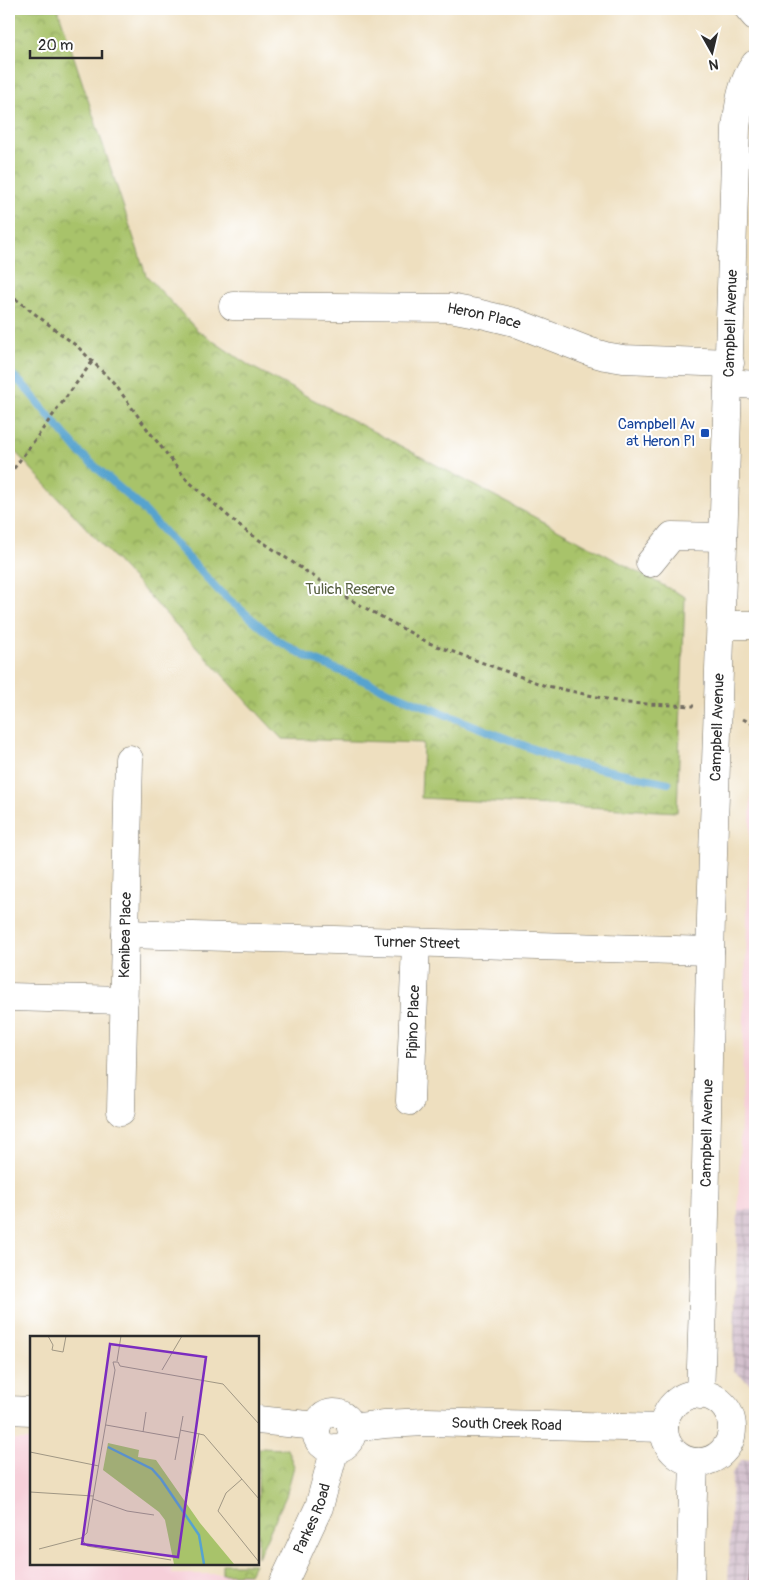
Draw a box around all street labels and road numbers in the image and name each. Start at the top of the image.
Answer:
street label: Campbell Avenue [720,269,742,378]
street label: Heron Place [446,299,524,334]
street label: Campbell Avenue [706,672,729,782]
street label: Kenibea Place [115,891,136,978]
street label: Turner Street [374,932,461,954]
street label: Pipino Place [403,984,424,1060]
street label: Campbell Avenue [697,1078,718,1187]
street label: South Creek Road [451,1414,562,1435]
street label: Parkes Road [289,1481,335,1557]

